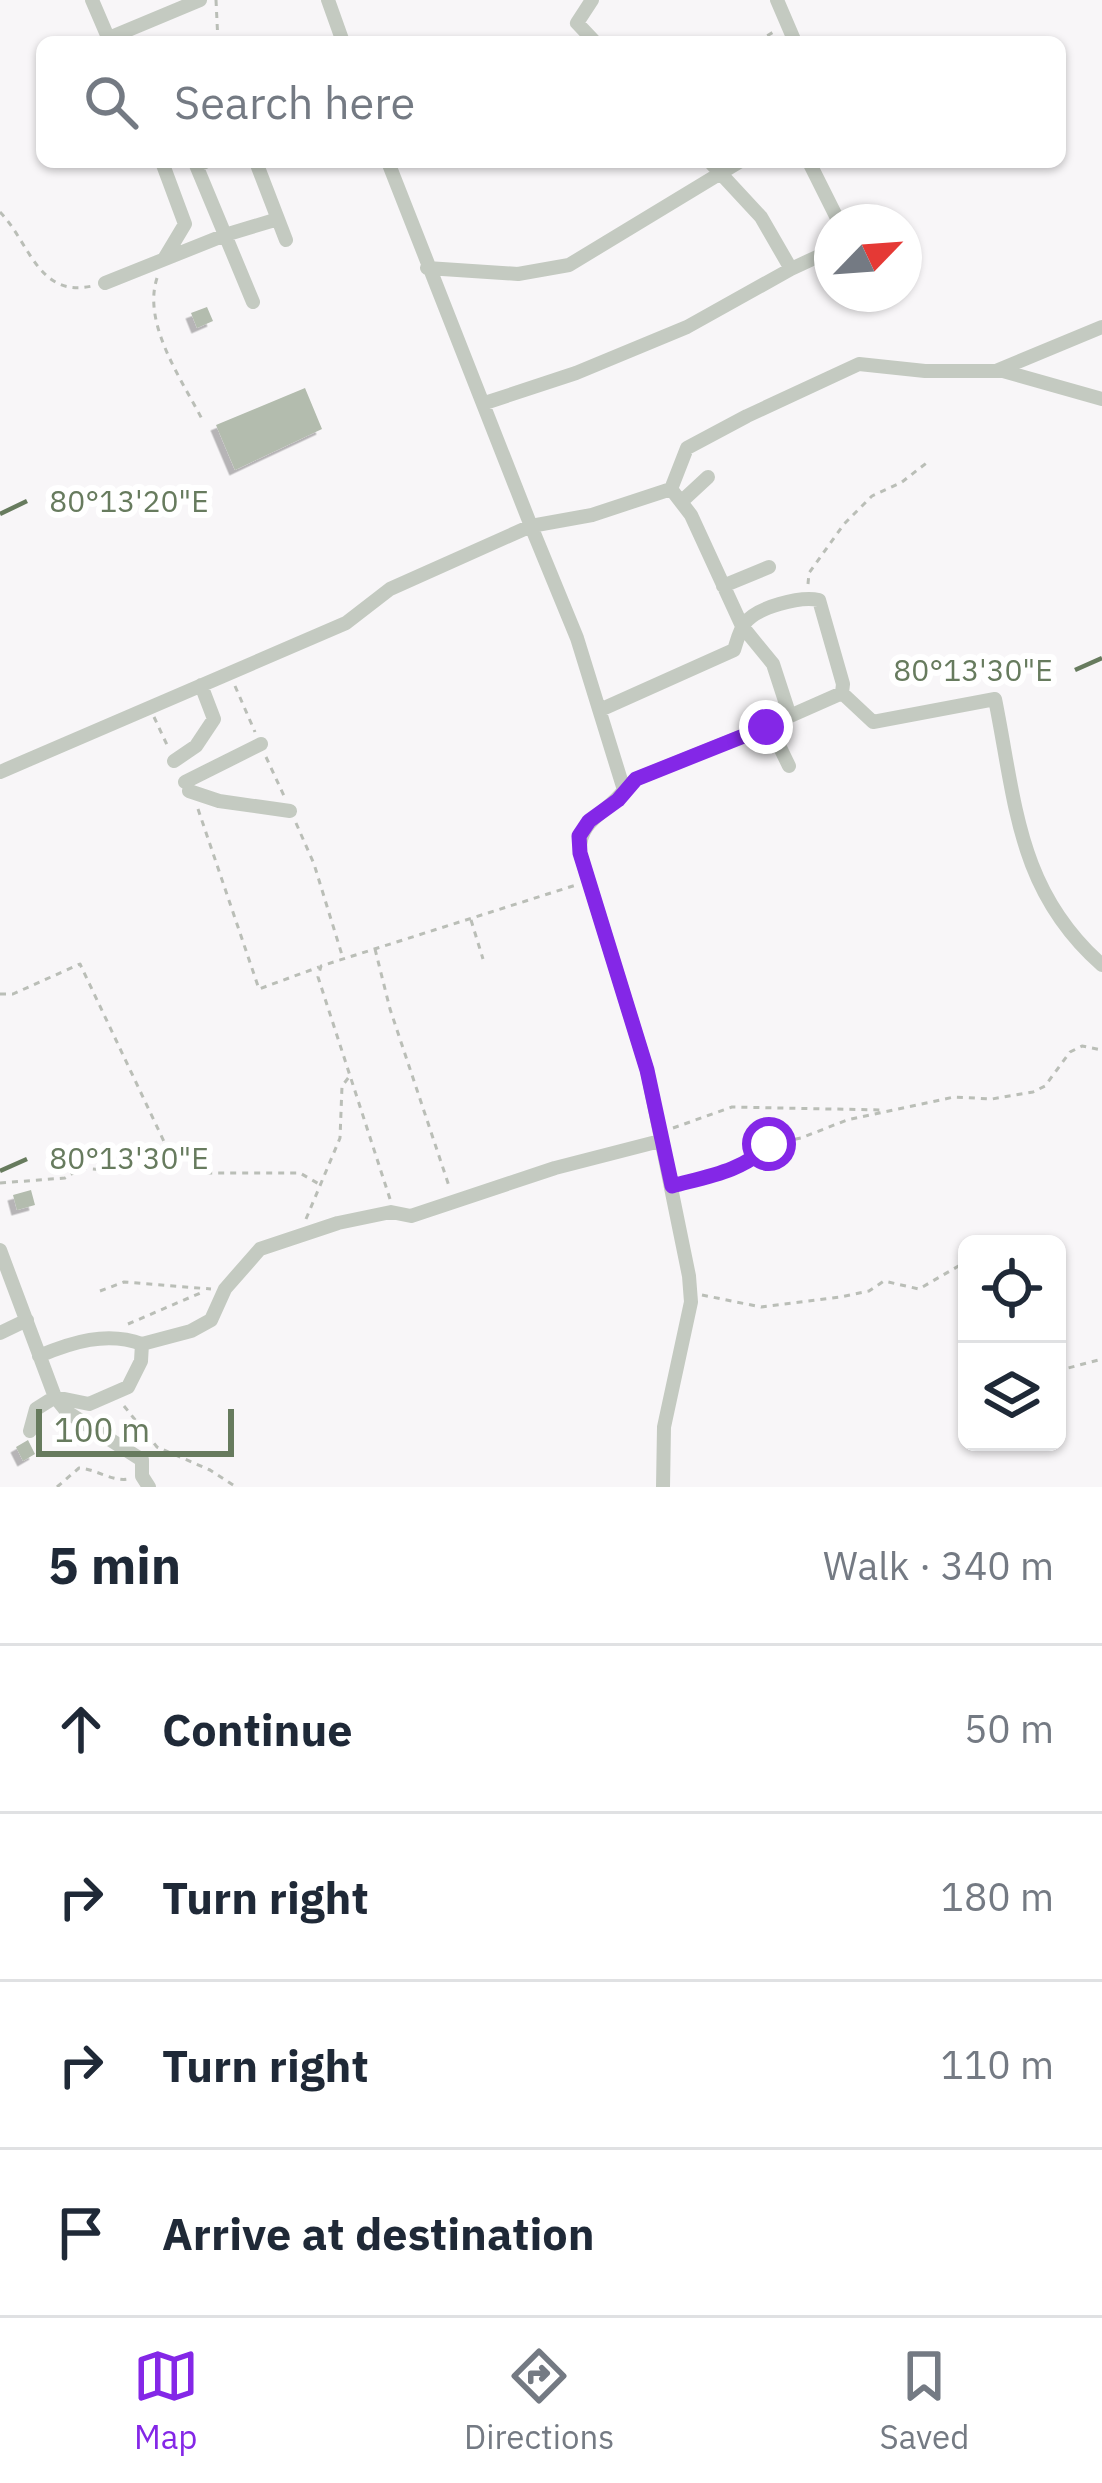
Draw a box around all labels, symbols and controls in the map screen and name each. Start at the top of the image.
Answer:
search box [36,36,1066,168]
icon: search [78,69,144,135]
text: Search here [174,73,415,131]
north arrow [814,204,922,312]
text: 80°13'20"E [49,481,209,520]
text: 80°13'30"E [893,650,1053,689]
route end [739,700,793,754]
route start [742,1117,796,1171]
text: 80°13'30"E [49,1138,209,1177]
map controls [958,1235,1066,1451]
button: locate [958,1235,1066,1343]
button: layers [958,1343,1066,1451]
scale bar [36,1403,234,1456]
text: 100 m [54,1408,150,1451]
text: 5 min [48,1532,181,1598]
text: Walk · 340 m [823,1540,1054,1591]
icon: ahead [48,1696,114,1762]
text: Continue [162,1700,353,1758]
text: 50 m [964,1703,1054,1754]
icon: right [48,1864,114,1930]
text: Turn right [162,1868,369,1926]
text: 180 m [941,1871,1054,1922]
icon: right [48,2032,114,2098]
text: Turn right [162,2036,369,2094]
text: 110 m [941,2039,1054,2090]
icon: arrive [48,2200,114,2266]
text: Arrive at destination [162,2204,595,2262]
tab: Map [133,2343,199,2458]
tab: Directions [464,2343,614,2458]
tab: Saved [880,2343,969,2458]

